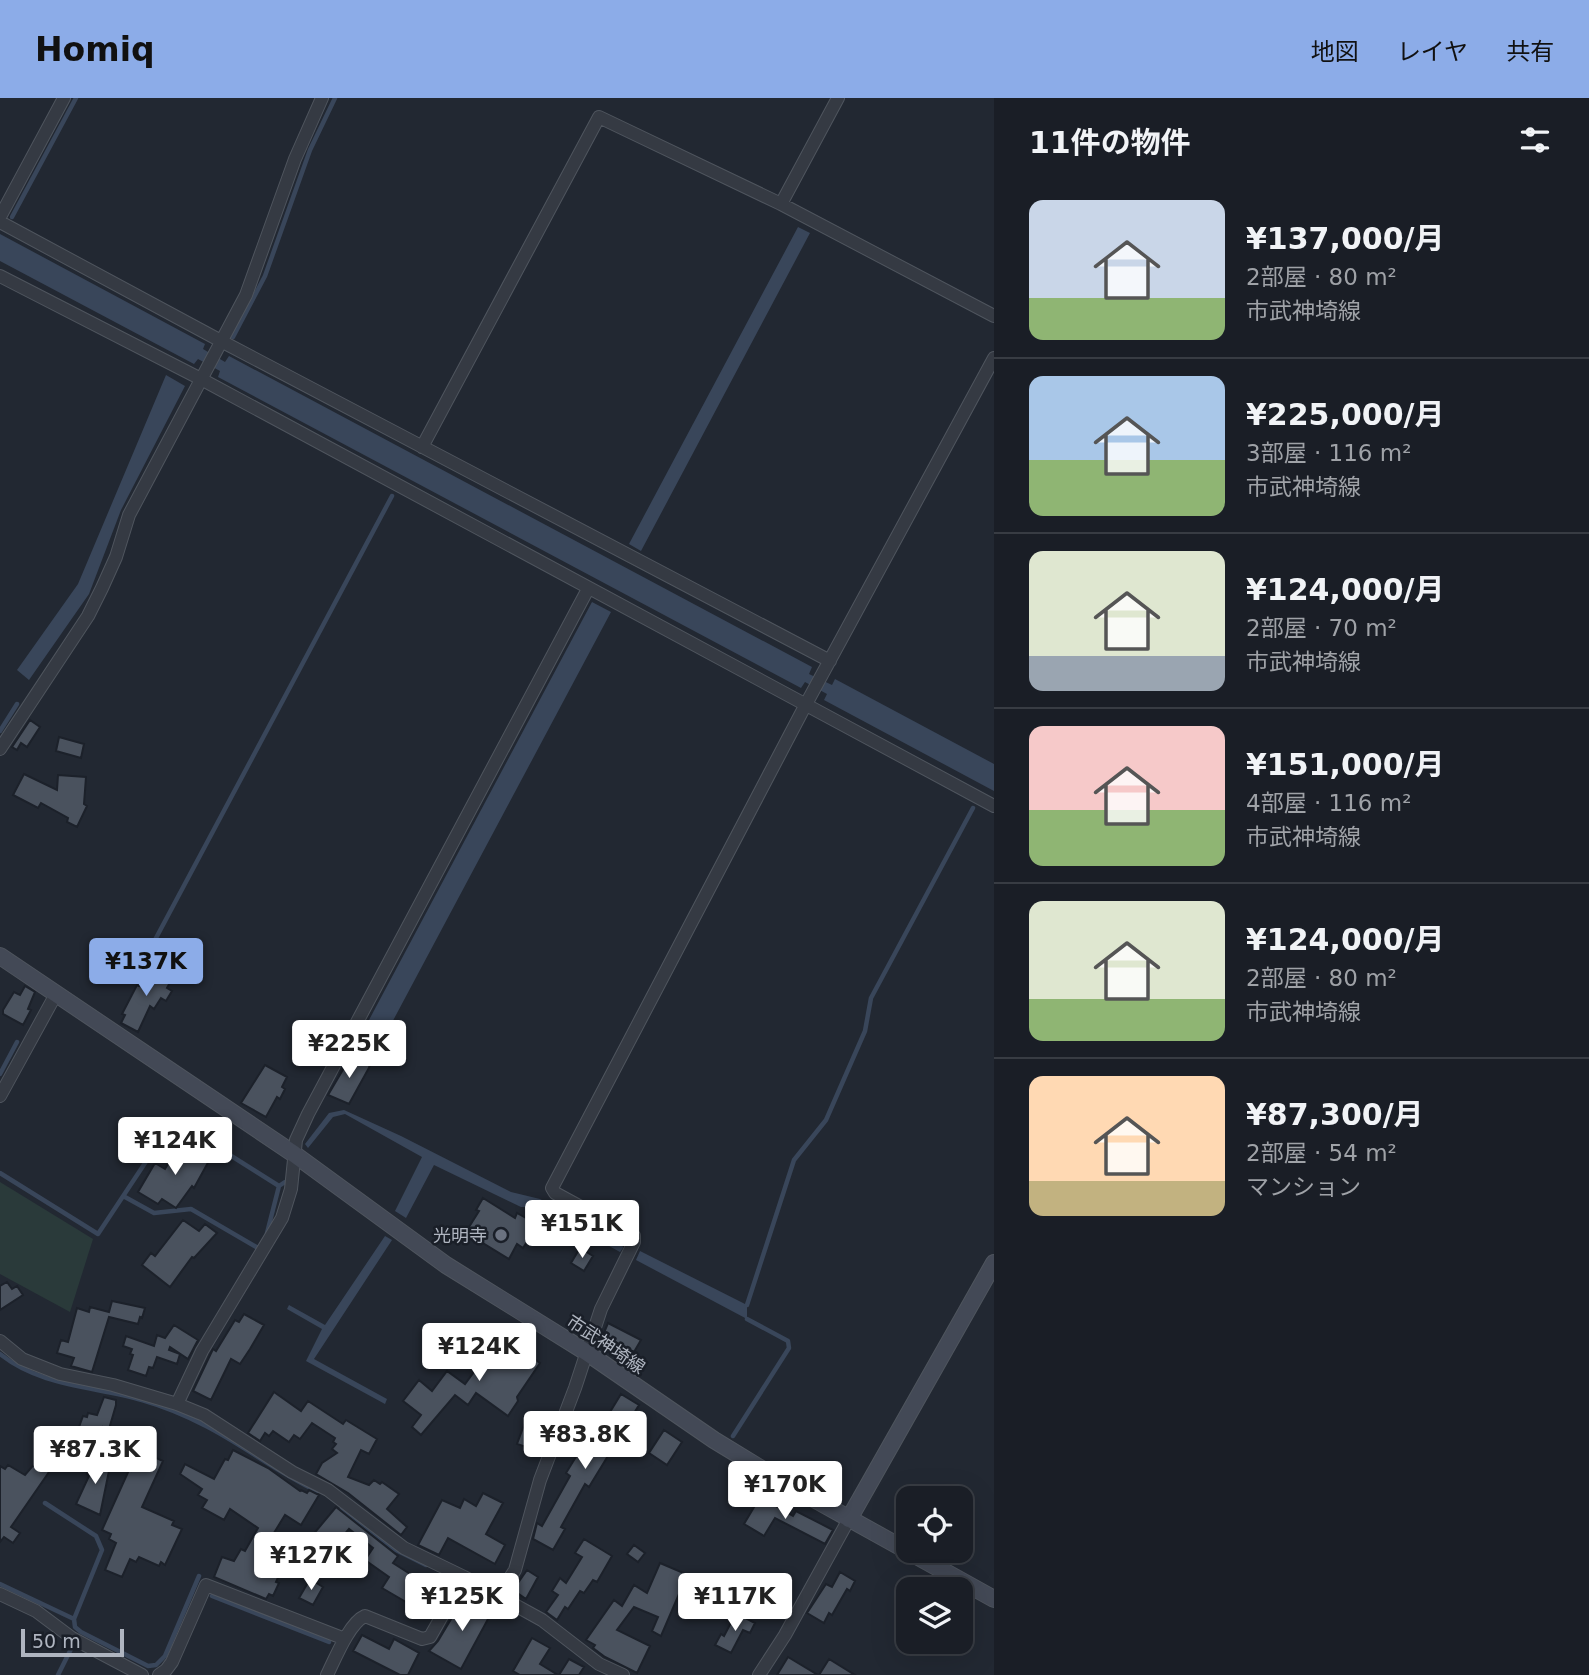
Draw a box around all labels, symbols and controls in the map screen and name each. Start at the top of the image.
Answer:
text: Homiq [35,30,155,69]
text: 地図 [1311,38,1359,66]
text: レイヤ [1397,38,1468,66]
text: 共有 [1506,38,1554,66]
icon: filters [1516,121,1554,159]
text: 11件の物件 [1029,125,1191,160]
text: ¥137,000/月 [1246,221,1444,256]
icon: home [1085,228,1169,312]
text: 2部屋 · 80 m² [1246,264,1397,290]
text: 市武神埼線 [1246,298,1361,324]
text: ¥225,000/月 [1246,397,1444,432]
icon: home [1085,404,1169,488]
text: 3部屋 · 116 m² [1246,440,1411,466]
text: 市武神埼線 [1246,474,1361,500]
text: ¥124,000/月 [1246,572,1444,607]
icon: home [1085,579,1169,663]
text: 2部屋 · 70 m² [1246,615,1397,641]
text: 市武神埼線 [1246,649,1361,675]
text: ¥151,000/月 [1246,747,1444,782]
icon: home [1085,754,1169,838]
text: 4部屋 · 116 m² [1246,790,1411,816]
text: 市武神埼線 [1246,824,1361,850]
text: ¥124,000/月 [1246,922,1444,957]
icon: home [1085,929,1169,1013]
pin: ¥137K [97,939,195,998]
text: ¥137K [105,948,187,974]
text: 2部屋 · 80 m² [1246,965,1397,991]
text: 市武神埼線 [1246,999,1361,1025]
pin: ¥225K [300,1020,398,1080]
text: ¥225K [308,1030,390,1056]
text: ¥87,300/月 [1246,1097,1424,1132]
icon: home [1085,1104,1169,1188]
pin: ¥124K [126,1118,224,1177]
text: ¥124K [134,1127,216,1153]
text: 2部屋 · 54 m² [1246,1140,1397,1166]
text: マンション [1246,1174,1361,1200]
pin: ¥151K [533,1200,631,1260]
text: ¥151K [541,1210,623,1236]
place label: 光明寺 [433,1225,487,1246]
marker: 光明寺 [493,1227,509,1243]
street label: 市武神埼線 [563,1310,649,1378]
pin: ¥124K [430,1324,528,1383]
text: ¥124K [438,1333,520,1359]
pin: ¥83.8K [528,1412,642,1471]
text: ¥83.8K [540,1421,630,1447]
pin: ¥87.3K [38,1426,152,1486]
text: ¥87.3K [50,1436,140,1462]
pin: ¥170K [736,1462,834,1521]
text: ¥170K [744,1471,826,1497]
map controls [896,1486,973,1654]
button: locate [896,1486,973,1563]
pin: ¥127K [262,1532,360,1592]
text: ¥127K [270,1542,352,1568]
pin: ¥125K [413,1574,511,1633]
pin: ¥117K [686,1574,784,1633]
button: layers [896,1577,973,1654]
text: ¥125K [421,1583,503,1609]
text: ¥117K [694,1583,776,1609]
scale bar [21,1626,124,1658]
text: 50 m [32,1630,81,1652]

